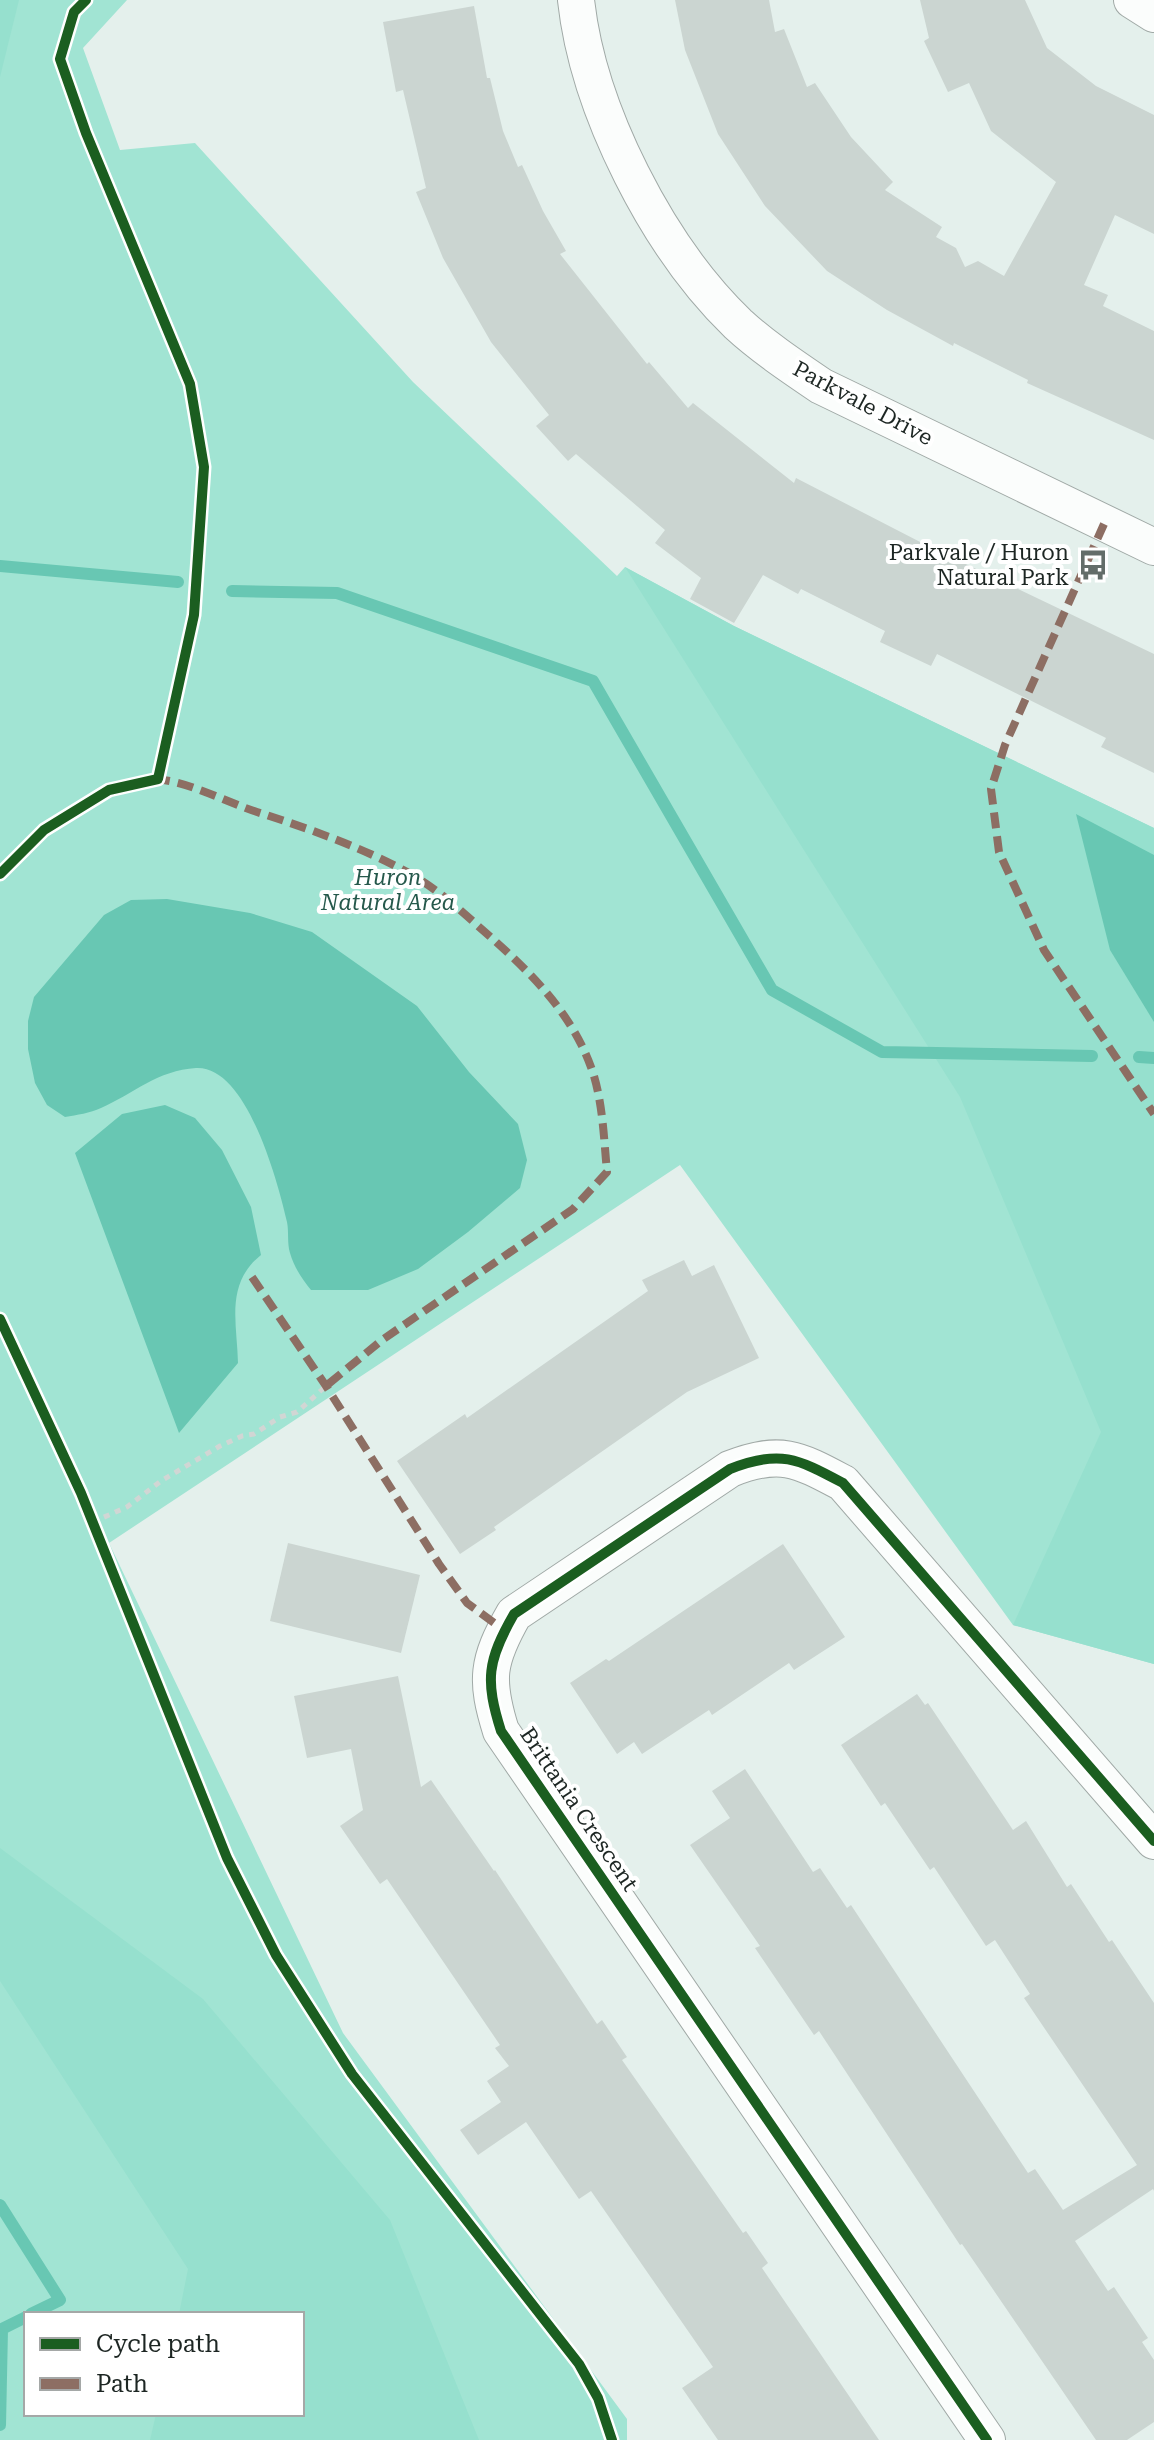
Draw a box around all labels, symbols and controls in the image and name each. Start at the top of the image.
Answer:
street label: Parkvale Drive [789,356,937,450]
place label: Parkvale / Huron Natural Park [889,540,1069,590]
bus stop icon: Parkvale / Huron Natural Park [1076,548,1110,582]
park label: Huron Natural Area [320,865,455,915]
street label: Brittania Crescent [515,1722,643,1896]
legend [24,2312,304,2416]
text: Cycle path [96,2330,220,2358]
text: Path [96,2370,148,2398]

